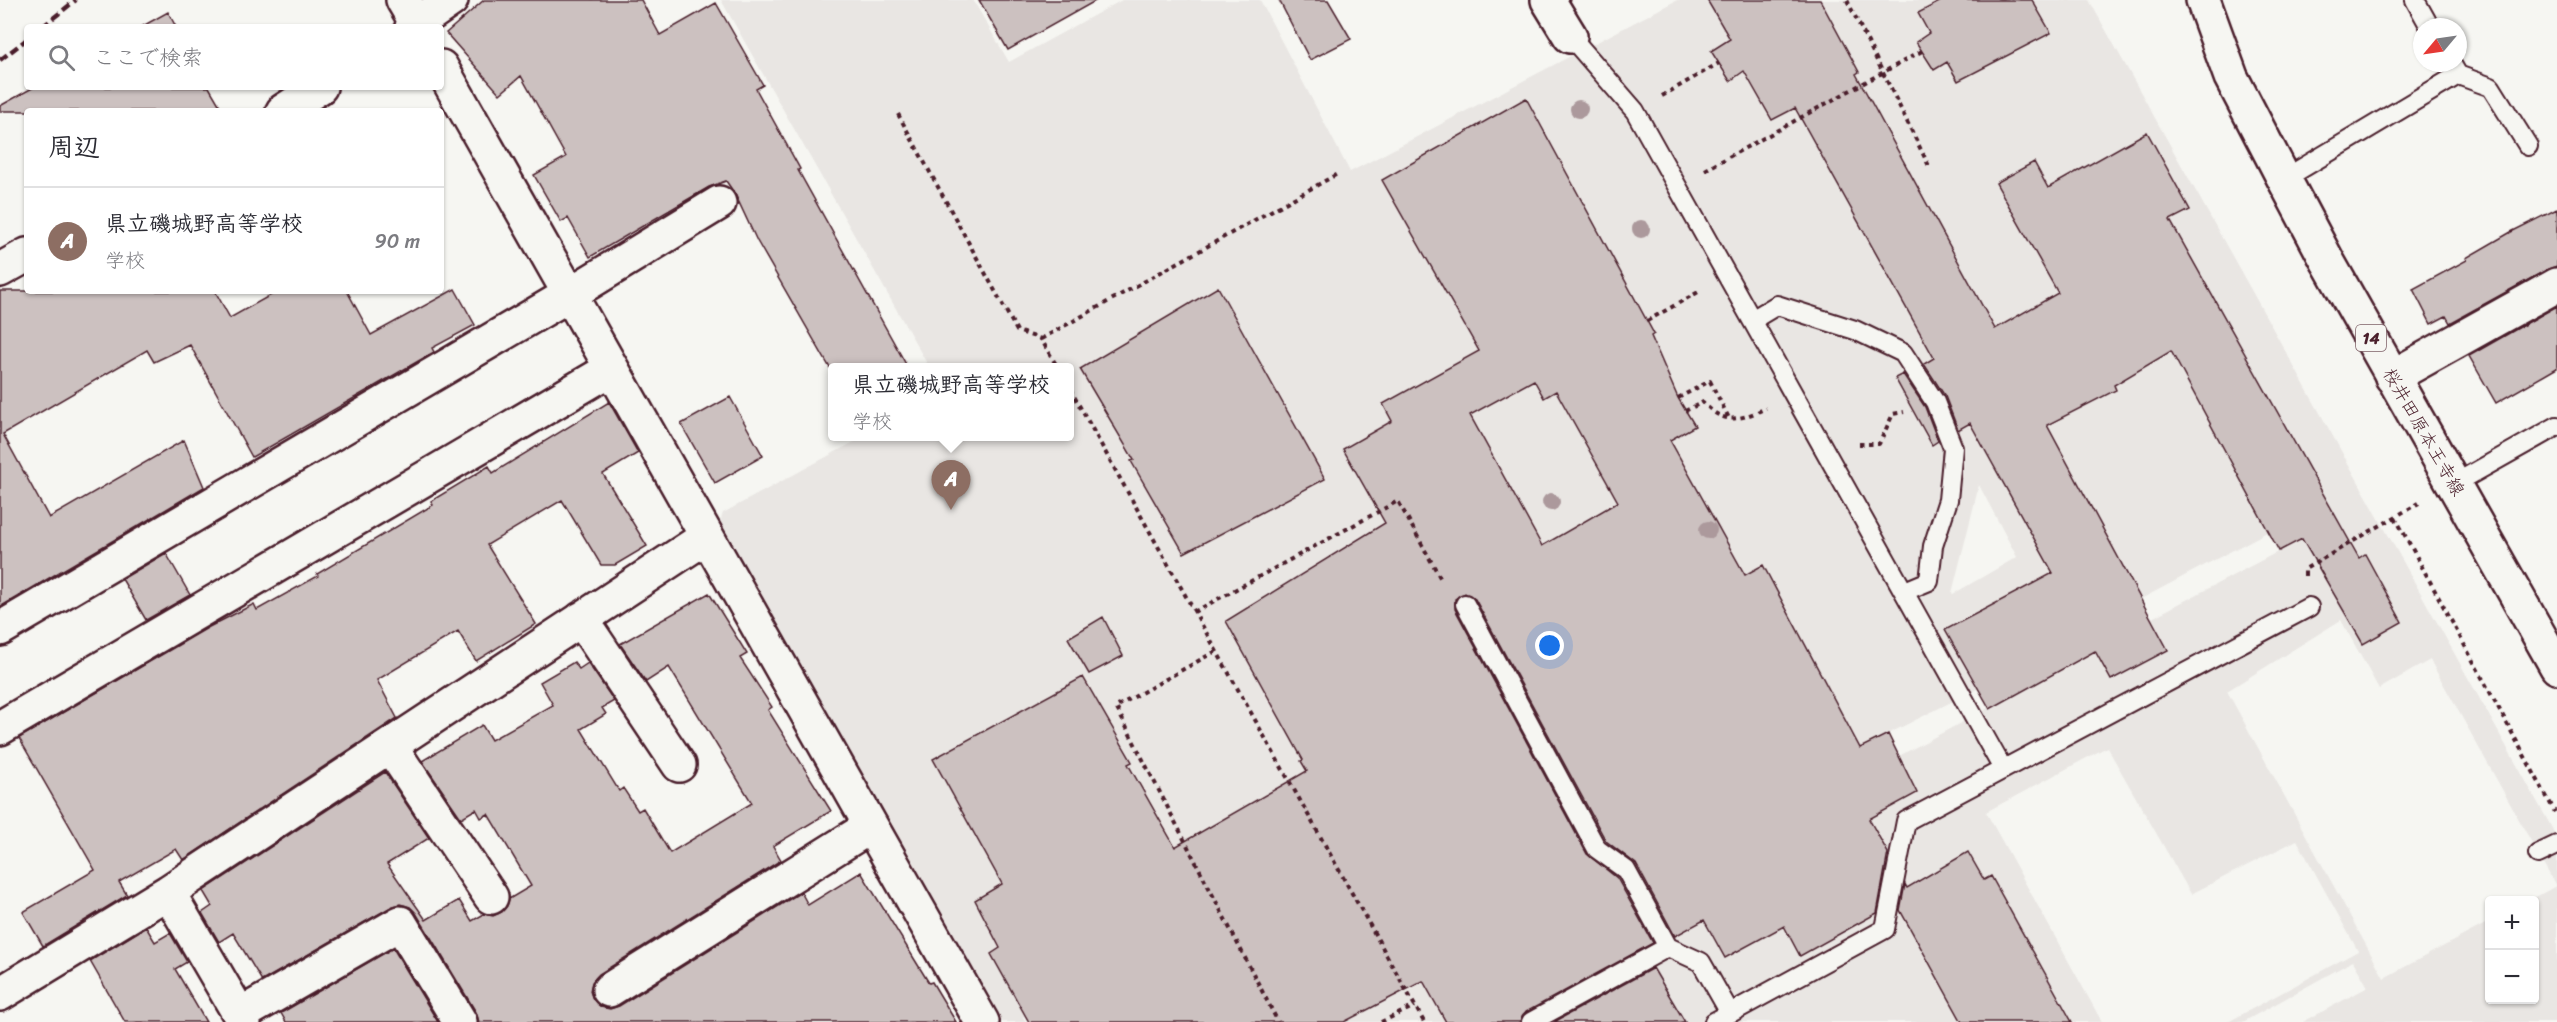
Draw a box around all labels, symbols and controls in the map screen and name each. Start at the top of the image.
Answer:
north arrow [2413,18,2467,72]
search box [24,24,444,90]
text: ここで検索 [93,38,203,77]
icon: search [45,41,78,74]
text: 周辺 [48,124,100,170]
text: 県立磯城野高等学校 [105,204,303,243]
text: A [61,224,74,259]
text: 90 m [375,224,420,259]
text: 学校 [105,243,145,278]
road number: 14 [2356,325,2386,351]
street label: 桜井田原本王寺線 [2374,362,2474,502]
popup [828,363,1074,441]
text: 県立磯城野高等学校 [852,365,1050,404]
text: 学校 [852,404,892,439]
pin: A [932,460,970,510]
your location [1535,631,1564,660]
map controls [2485,896,2539,1004]
button: + [2485,896,2539,950]
button: − [2485,950,2539,1004]

